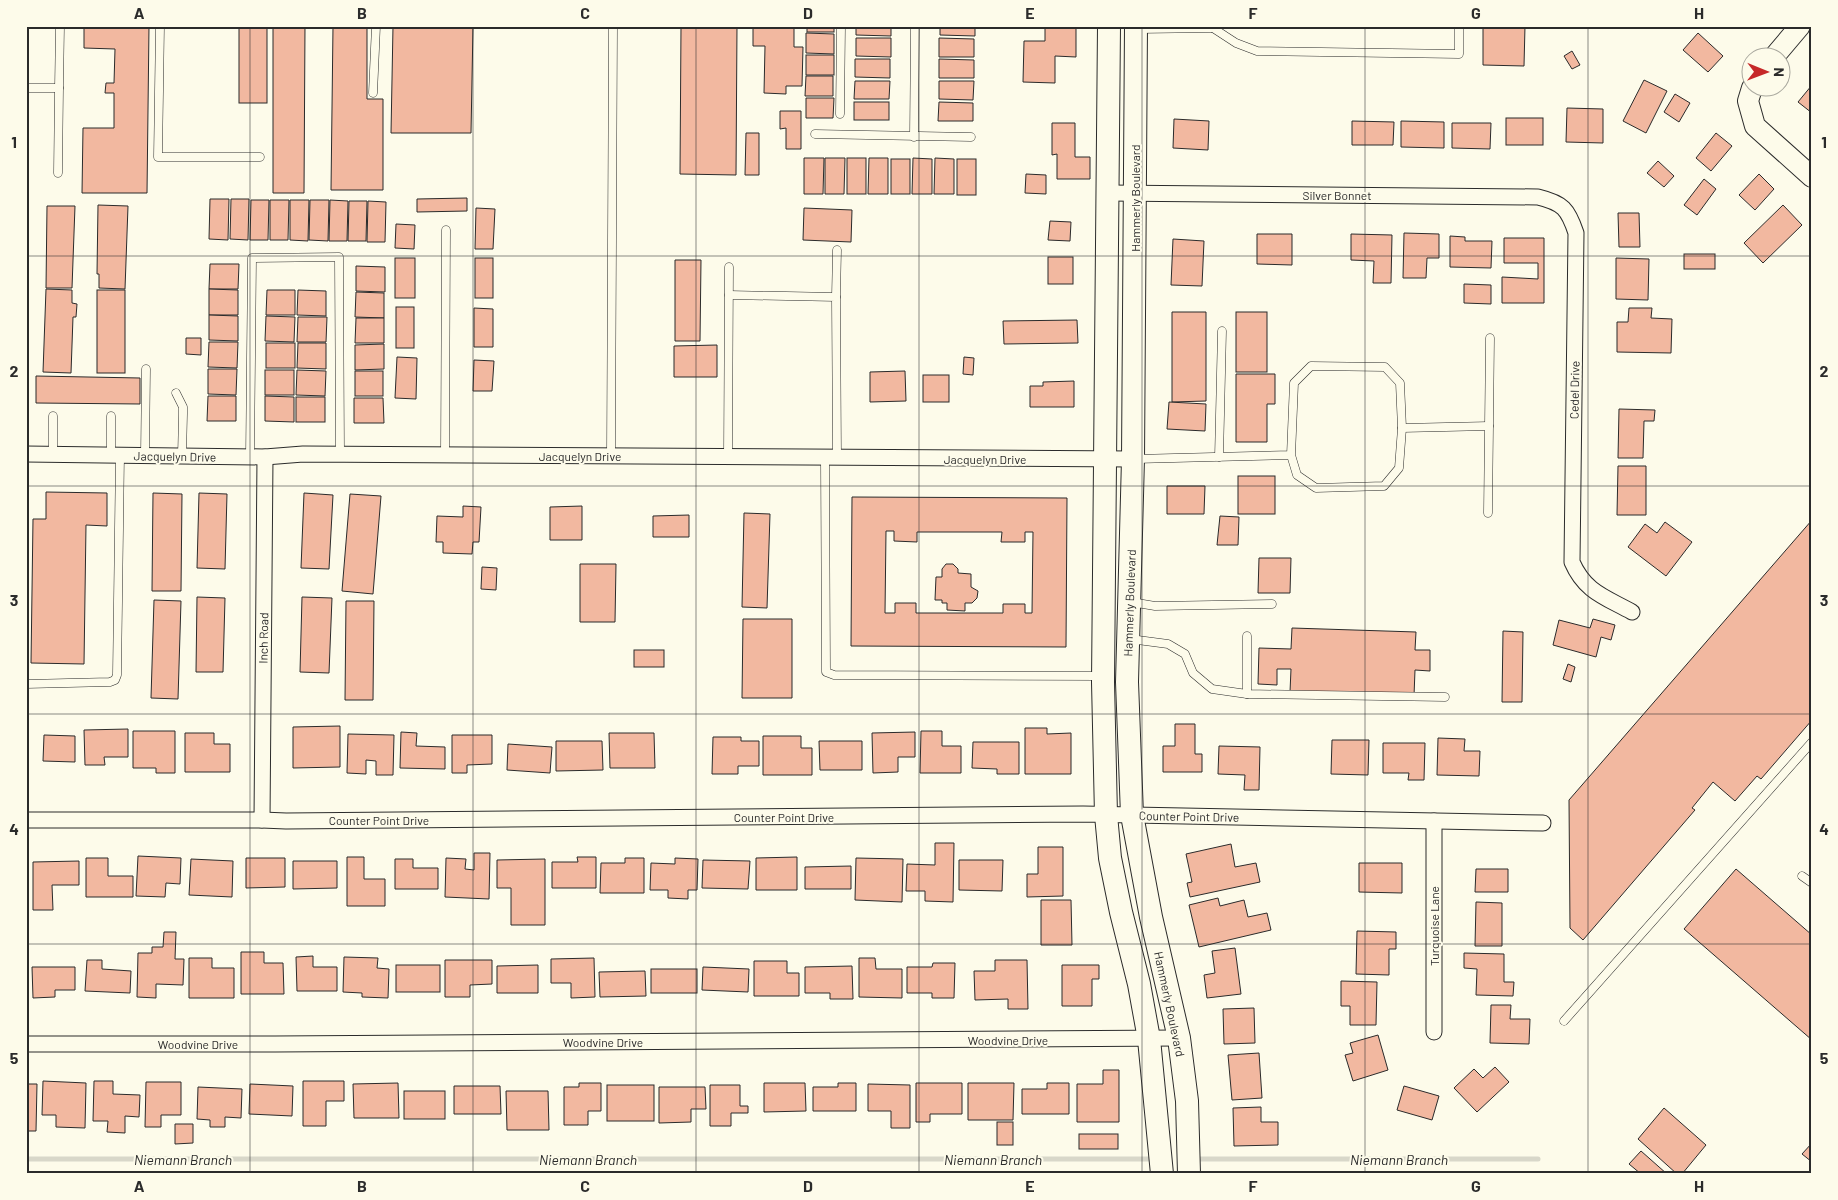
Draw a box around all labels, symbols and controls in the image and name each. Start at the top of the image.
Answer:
text: A [134,3,145,22]
text: B [357,3,367,22]
text: C [580,3,590,22]
text: D [803,3,813,22]
text: E [1025,3,1035,22]
text: F [1249,3,1258,22]
text: G [1471,3,1481,22]
text: H [1694,3,1704,22]
north arrow [1740,48,1790,98]
text: N [1771,67,1788,77]
text: 1 [11,132,17,151]
text: 1 [1821,132,1827,151]
street label: Hammerly Boulevard [1128,144,1142,252]
street label: Silver Bonnet [1302,188,1372,202]
text: 2 [10,361,19,380]
street label: Cedel Drive [1566,361,1582,419]
text: 2 [1820,361,1829,380]
street label: Jacquelyn Drive [134,448,216,464]
street label: Jacquelyn Drive [539,449,621,463]
street label: Jacquelyn Drive [944,452,1026,466]
street label: Hammerly Boulevard [1120,549,1138,657]
text: 3 [10,590,18,609]
text: 3 [1820,590,1828,609]
street label: Inch Road [256,612,270,664]
street label: Counter Point Drive [1139,808,1239,824]
street label: Counter Point Drive [734,810,834,824]
street label: Counter Point Drive [329,813,429,827]
text: 4 [9,819,19,838]
text: 4 [1819,819,1829,838]
street label: Turquoise Lane [1427,886,1441,966]
street label: Hammerly Boulevard [1152,950,1188,1058]
street label: Woodvine Drive [968,1033,1048,1047]
street label: Woodvine Drive [563,1035,643,1049]
street label: Woodvine Drive [158,1037,238,1051]
text: 5 [10,1048,19,1067]
text: 5 [1820,1048,1829,1067]
water label: Niemann Branch [134,1151,232,1168]
water label: Niemann Branch [539,1151,637,1168]
water label: Niemann Branch [944,1151,1042,1168]
water label: Niemann Branch [1350,1151,1448,1168]
text: A [134,1176,145,1195]
text: B [357,1176,367,1195]
text: C [580,1176,590,1195]
text: D [803,1176,813,1195]
text: E [1025,1176,1035,1195]
text: F [1249,1176,1258,1195]
text: G [1471,1176,1481,1195]
text: H [1694,1176,1704,1195]

